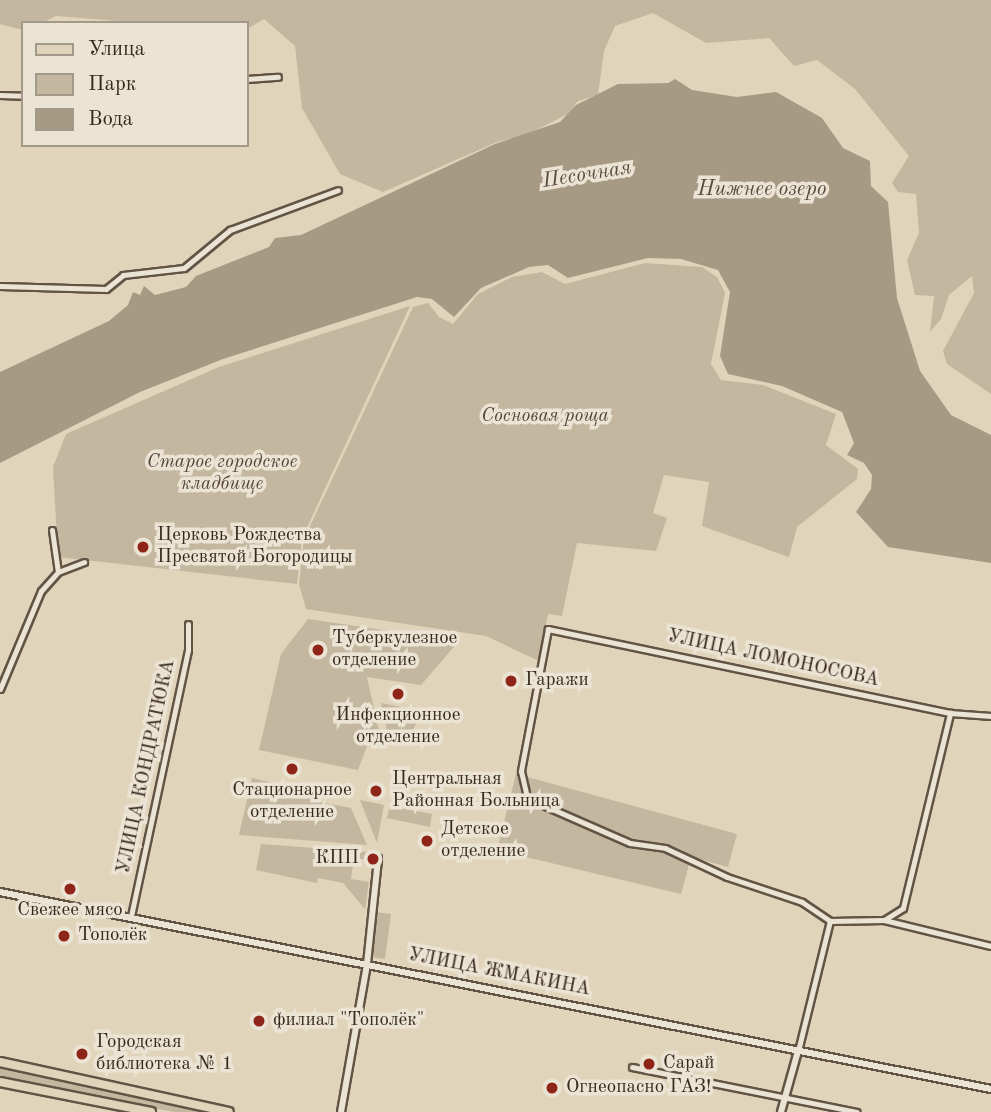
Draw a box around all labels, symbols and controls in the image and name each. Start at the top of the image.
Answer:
legend [21,21,248,147]
text: Улица [88,39,145,60]
text: Парк [88,74,136,95]
text: Вода [88,109,133,130]
water label: Песочная [541,156,633,194]
water label: Нижнее озеро [697,177,827,203]
park label: Сосновая роща [481,406,609,428]
park label: Старое городское кладбище [147,452,297,496]
place label: Церковь Рождества Пресвятой Богородицы [157,525,353,569]
marker: Церковь Рождества Пресвятой Богородицы [135,539,151,555]
street label: УЛИЦА ЛОМОНОСОВА [665,625,881,693]
place label: Туберкулезное отделение [332,628,457,672]
marker: Туберкулезное отделение [310,642,326,658]
street label: УЛИЦА КОНДРАТЮКА [113,658,181,876]
place label: Гаражи [525,670,589,692]
marker: Гаражи [503,673,519,689]
marker: Инфекционное отделение [390,686,406,702]
place label: Инфекционное отделение [336,705,460,749]
marker: Стационарное отделение [284,761,300,777]
place label: Центральная Районная Больница [392,769,560,813]
place label: Стационарное отделение [232,780,352,824]
marker: Центральная Районная Больница [366,781,386,801]
place label: Детское отделение [441,819,525,863]
marker: Детское отделение [419,833,435,849]
place label: КПП [315,848,359,870]
marker: КПП [365,851,381,867]
marker: Свежее мясо [62,881,78,897]
place label: Свежее мясо [17,900,123,922]
place label: Тополёк [78,925,147,947]
marker: Тополёк [56,928,72,944]
street label: УЛИЦА ЖМАКИНА [406,944,592,1002]
place label: филиал "Тополёк" [273,1010,424,1032]
marker: филиал "Тополёк" [251,1013,267,1029]
place label: Городская библиотека № 1 [96,1032,233,1076]
marker: Городская библиотека № 1 [74,1046,90,1062]
place label: Сарай [663,1053,715,1075]
marker: Сарай [641,1056,657,1072]
place label: Огнеопасно ГАЗ! [566,1077,711,1099]
marker: Огнеопасно ГАЗ! [544,1080,560,1096]

